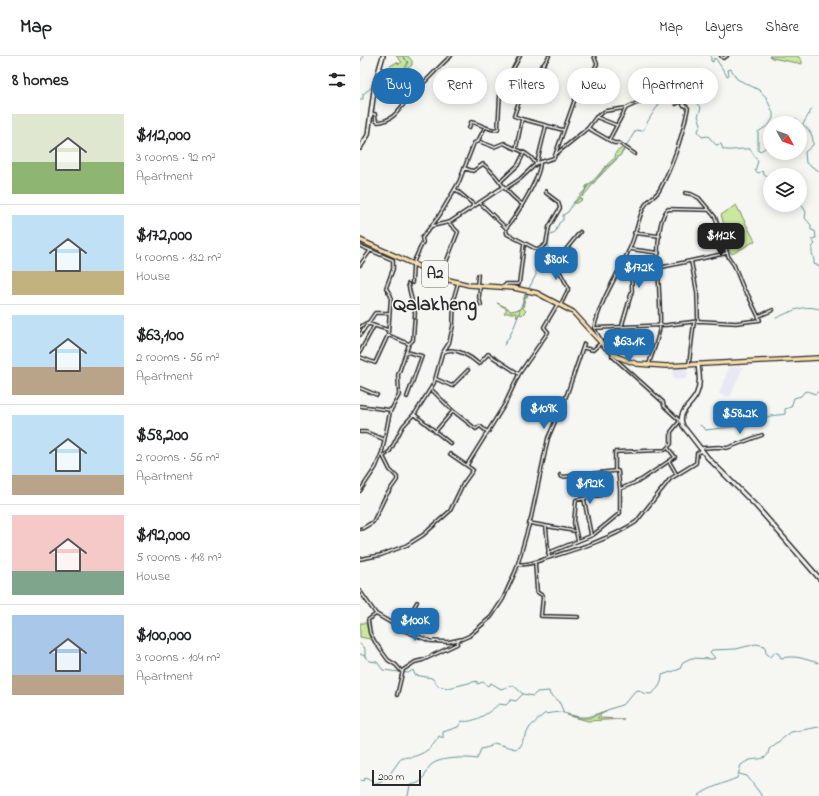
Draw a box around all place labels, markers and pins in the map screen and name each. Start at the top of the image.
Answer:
pin: $112K [693,223,749,257]
pin: $80K [532,247,580,281]
pin: $172K [611,255,667,289]
pin: $63.1K [596,329,662,363]
pin: $109K [516,396,572,430]
pin: $58.2K [707,401,773,435]
pin: $192K [562,471,618,505]
pin: $100K [387,608,443,642]

